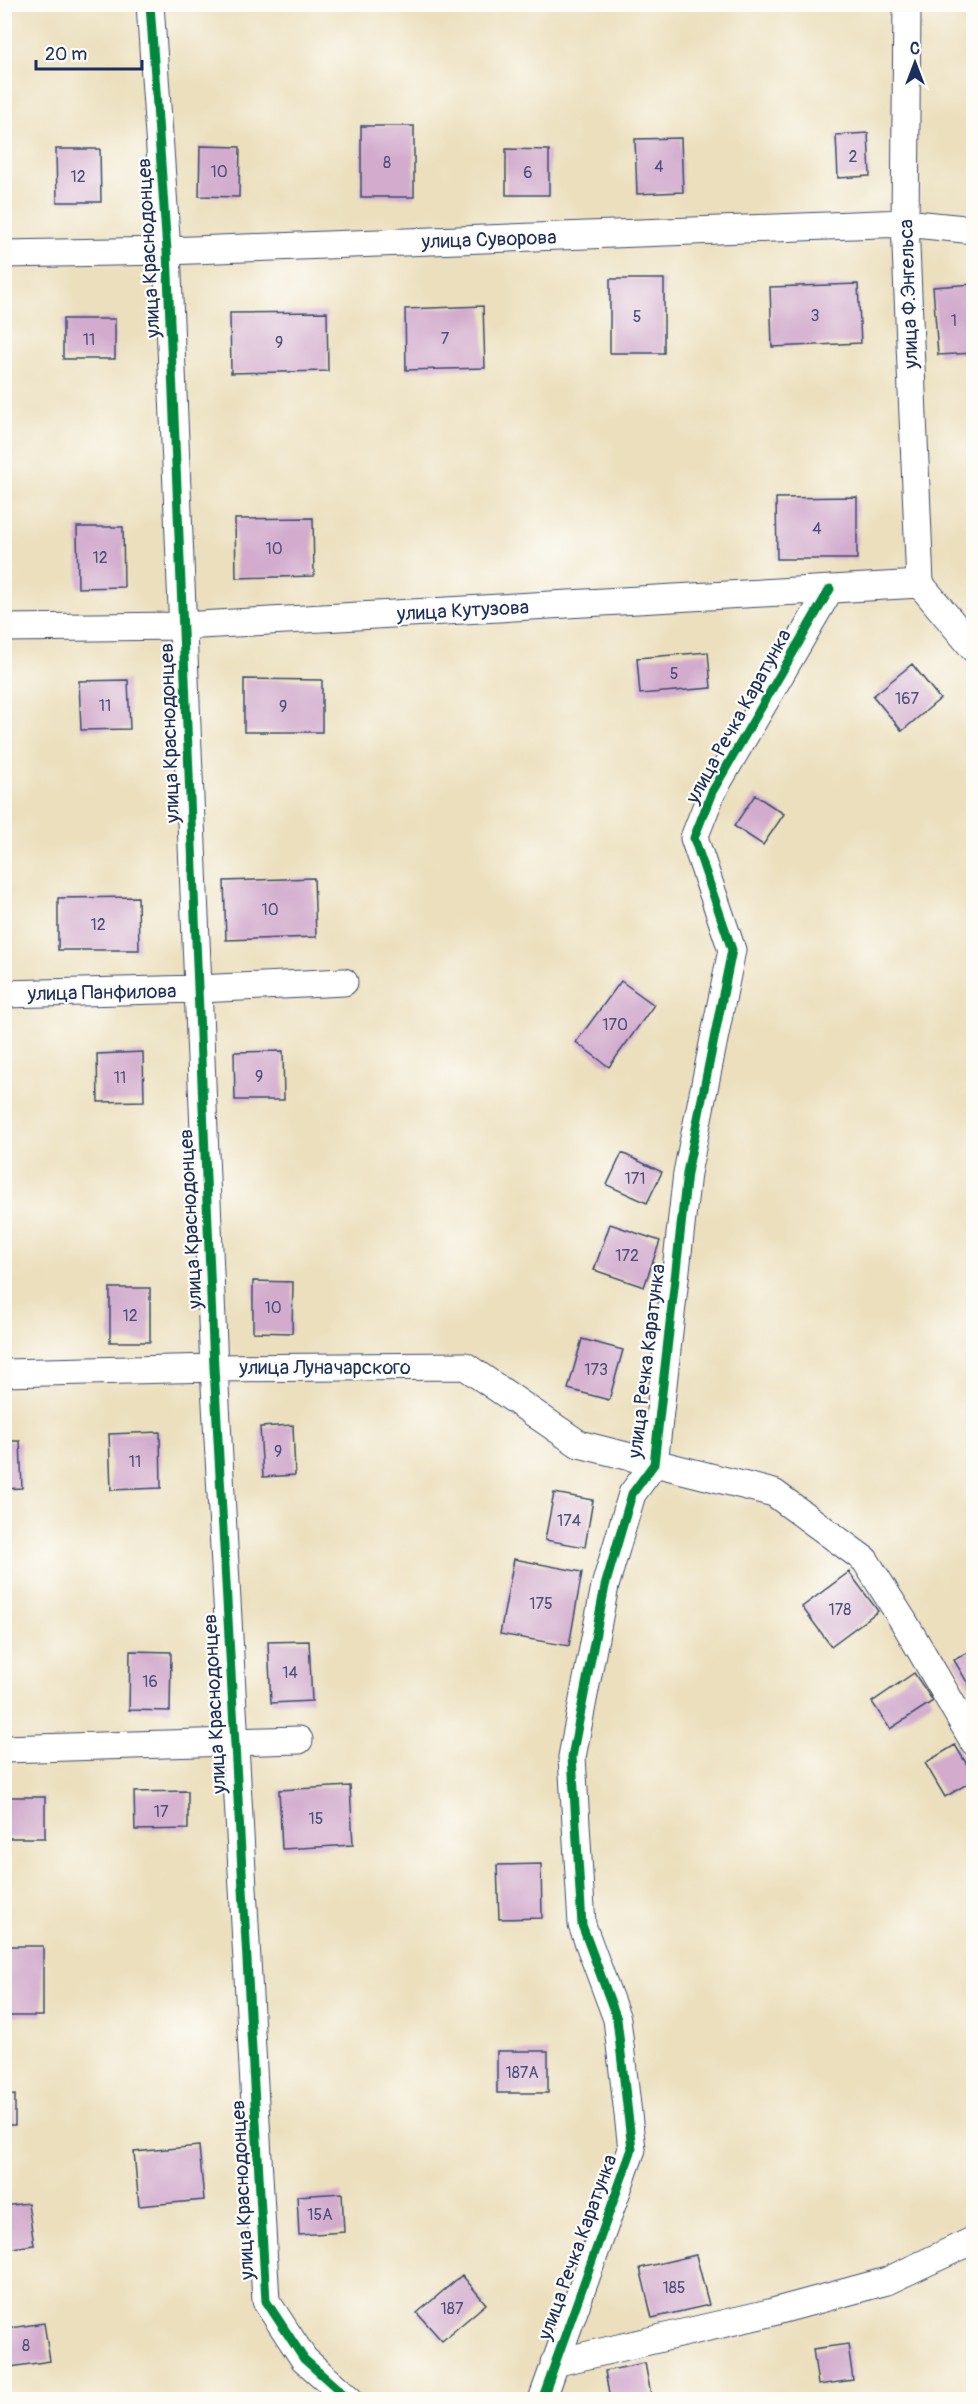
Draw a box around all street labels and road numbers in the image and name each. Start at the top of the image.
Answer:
street label: улица Краснодонцев [131,157,166,340]
street label: улица Ф.Энгельса [893,219,924,370]
street label: улица Суворова [420,225,557,254]
street label: улица Кутузова [395,595,530,626]
street label: улица Речка Каратунка [680,625,797,809]
street label: улица Краснодонцев [154,642,185,824]
street label: улица Панфилова [26,979,177,1006]
street label: улица Краснодонцев [173,1128,208,1311]
street label: улица Речка Каратунка [622,1262,671,1461]
street label: улица Луначарского [238,1355,411,1380]
street label: улица Краснодонцев [197,1613,232,1796]
street label: улица Краснодонцев [225,2099,260,2282]
street label: улица Речка Каратунка [532,2151,623,2344]

